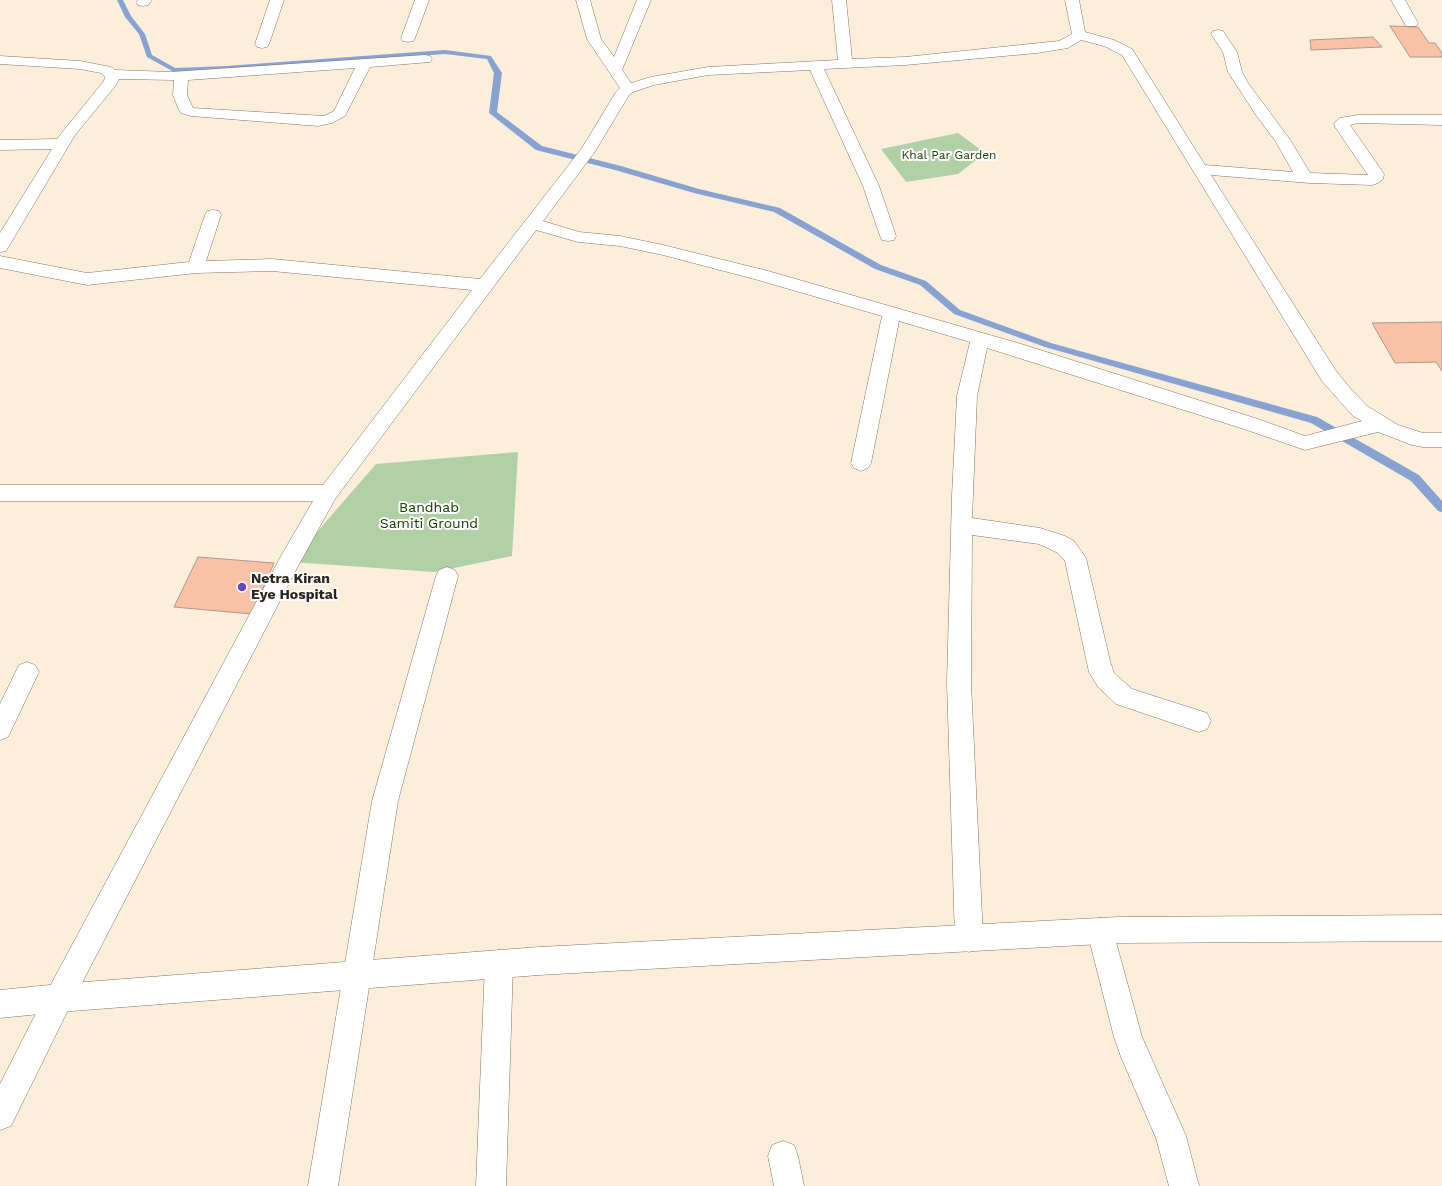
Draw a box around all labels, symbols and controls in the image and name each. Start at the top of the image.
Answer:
park label: Khal Par Garden [901,148,997,162]
park label: Bandhab Samiti Ground [380,500,478,532]
place label: Netra Kiran Eye Hospital [251,571,337,604]
marker: Netra Kiran Eye Hospital [236,581,248,593]

